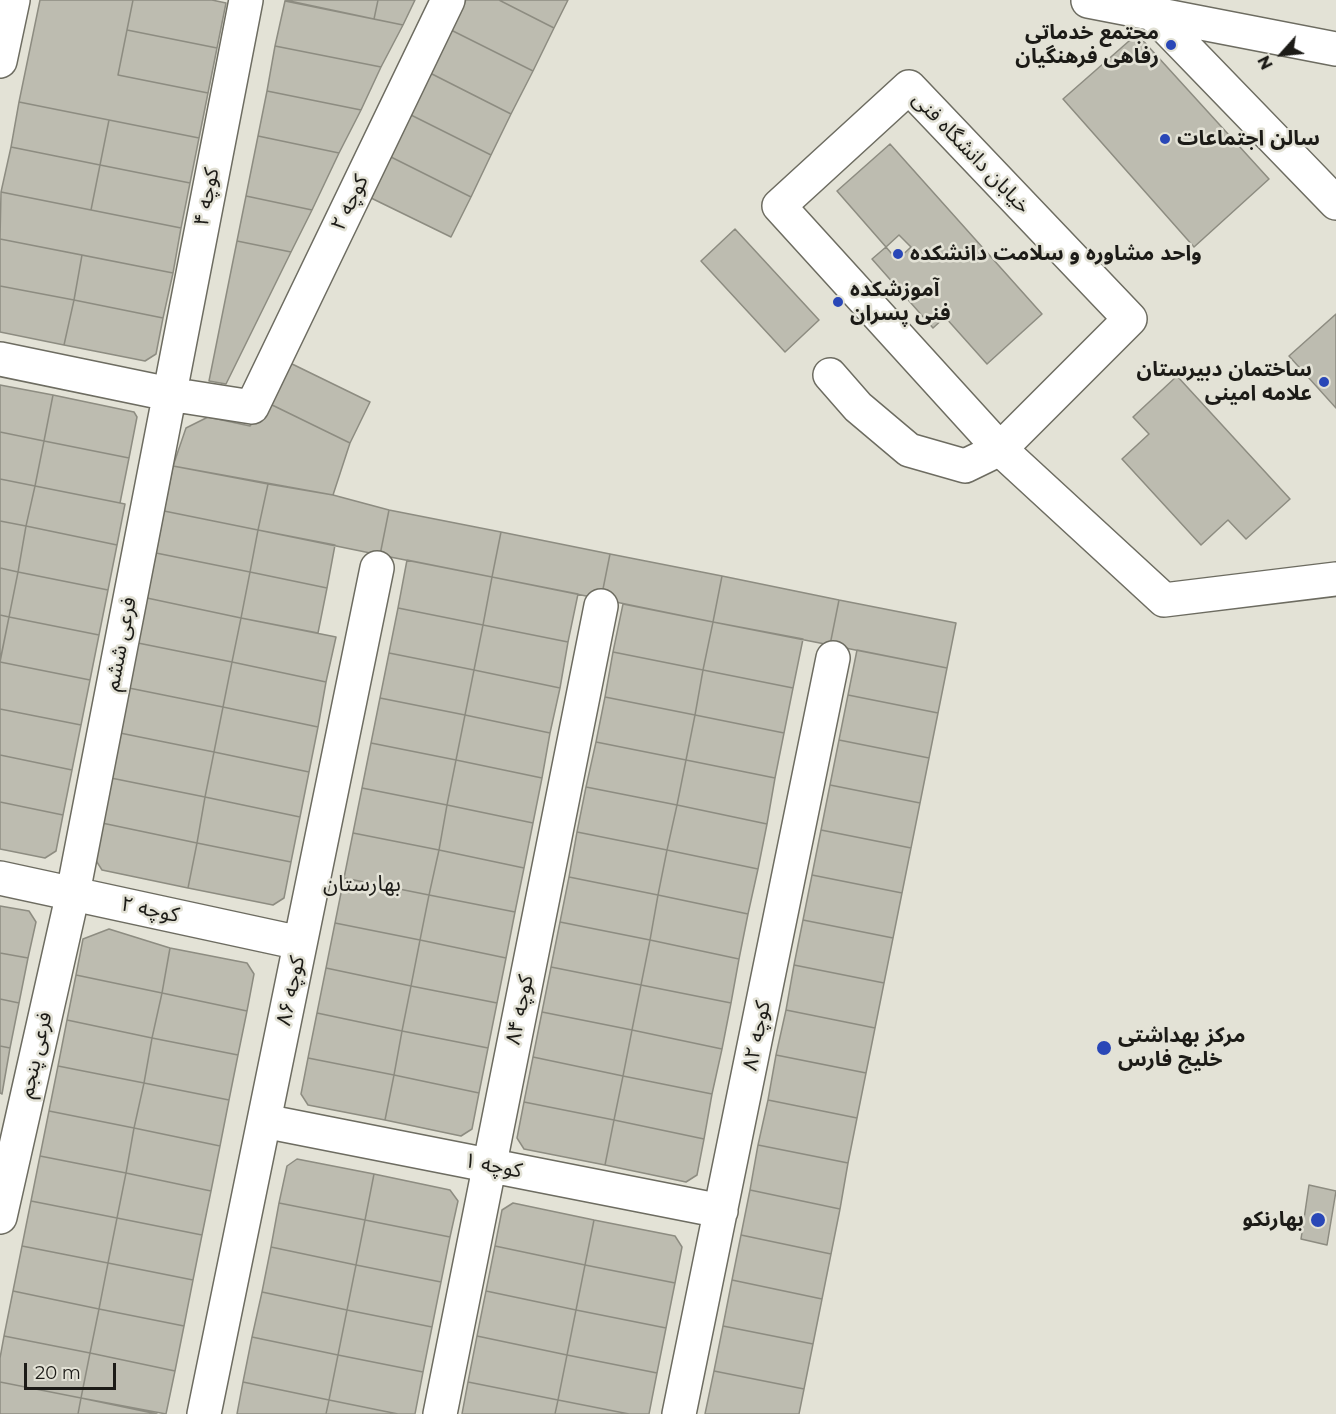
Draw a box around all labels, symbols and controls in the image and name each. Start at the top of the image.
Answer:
place label: مجتمع خدماتی رفاهی فرهنگیان [1015,20,1159,70]
north arrow [1252,24,1312,84]
marker: مجتمع خدماتی رفاهی فرهنگیان [1164,38,1178,52]
text: N [1254,52,1277,72]
street label: خیابان دانشگاه فنی [907,87,1035,219]
place label: سالن اجتماعات [1177,126,1320,152]
marker: سالن اجتماعات [1158,132,1172,146]
street label: کوچه ۴ [189,166,225,228]
street label: کوچه ۲ [326,171,374,235]
place label: واحد مشاوره و سلامت دانشکده [910,241,1202,267]
marker: واحد مشاوره و سلامت دانشکده [891,247,905,261]
place label: آموزشکده فنی پسران [850,277,951,327]
marker: آموزشکده فنی پسران [831,295,845,309]
place label: ساختمان دبیرستان علامه امینی [1137,357,1312,407]
marker: ساختمان دبیرستان علامه امینی [1317,375,1331,389]
street label: فرعی ششم [100,595,142,693]
district label: بهارستان [323,872,401,898]
street label: کوچه ۲ [119,892,181,928]
street label: کوچه ۸۶ [271,954,311,1028]
street label: کوچه ۸۴ [501,973,539,1047]
street label: کوچه ۸۲ [738,999,776,1073]
street label: فرعی پنجم [14,1010,58,1100]
place label: مرکز بهداشتی خلیج فارس [1118,1023,1245,1073]
marker: مرکز بهداشتی خلیج فارس [1095,1039,1113,1057]
street label: کوچه ۱ [462,1148,524,1184]
place label: بهارنکو [1242,1207,1304,1233]
marker: بهارنکو [1309,1211,1327,1229]
scale bar [27,1351,118,1389]
text: 20 m [35,1362,81,1384]

